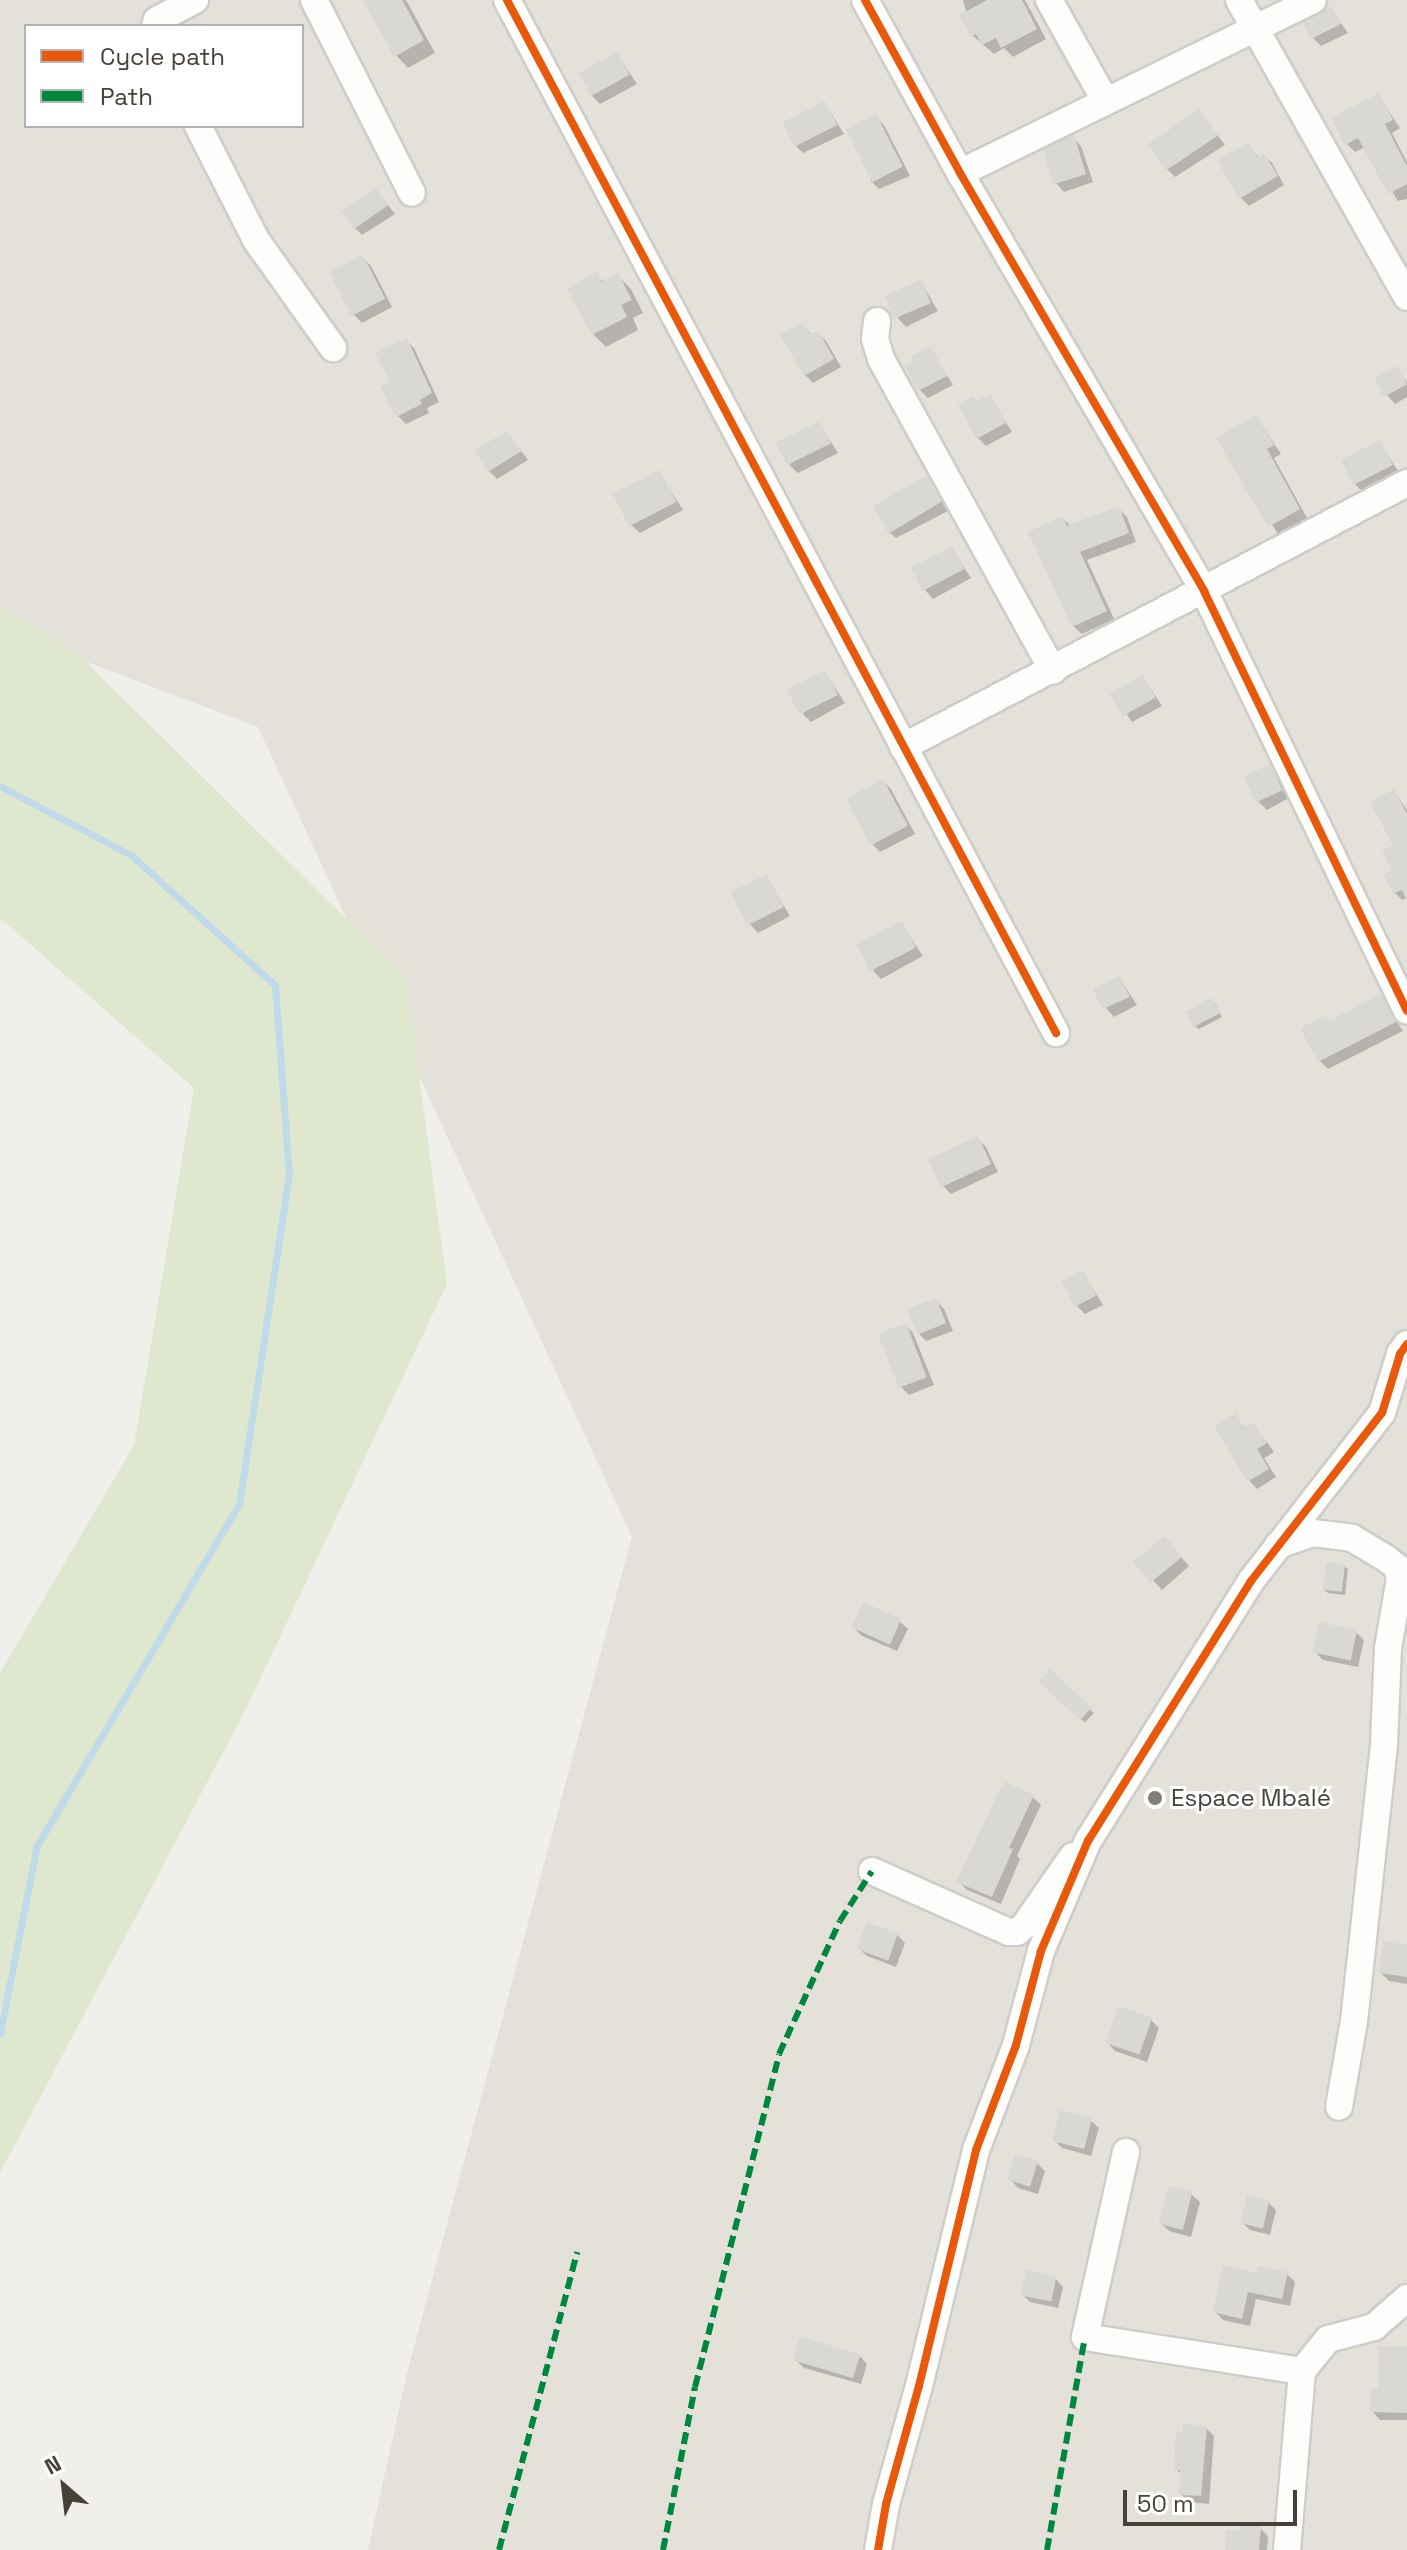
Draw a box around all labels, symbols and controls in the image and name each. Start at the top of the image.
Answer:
legend [24,24,304,128]
text: Cycle path [100,41,225,72]
text: Path [100,81,153,112]
place label: Espace Mbalé [1171,1784,1331,1812]
marker: Espace Mbalé [1146,1789,1164,1807]
north arrow [24,2446,104,2526]
text: N [40,2449,66,2481]
scale bar [1127,2474,1301,2524]
text: 50 m [1137,2488,1194,2519]

